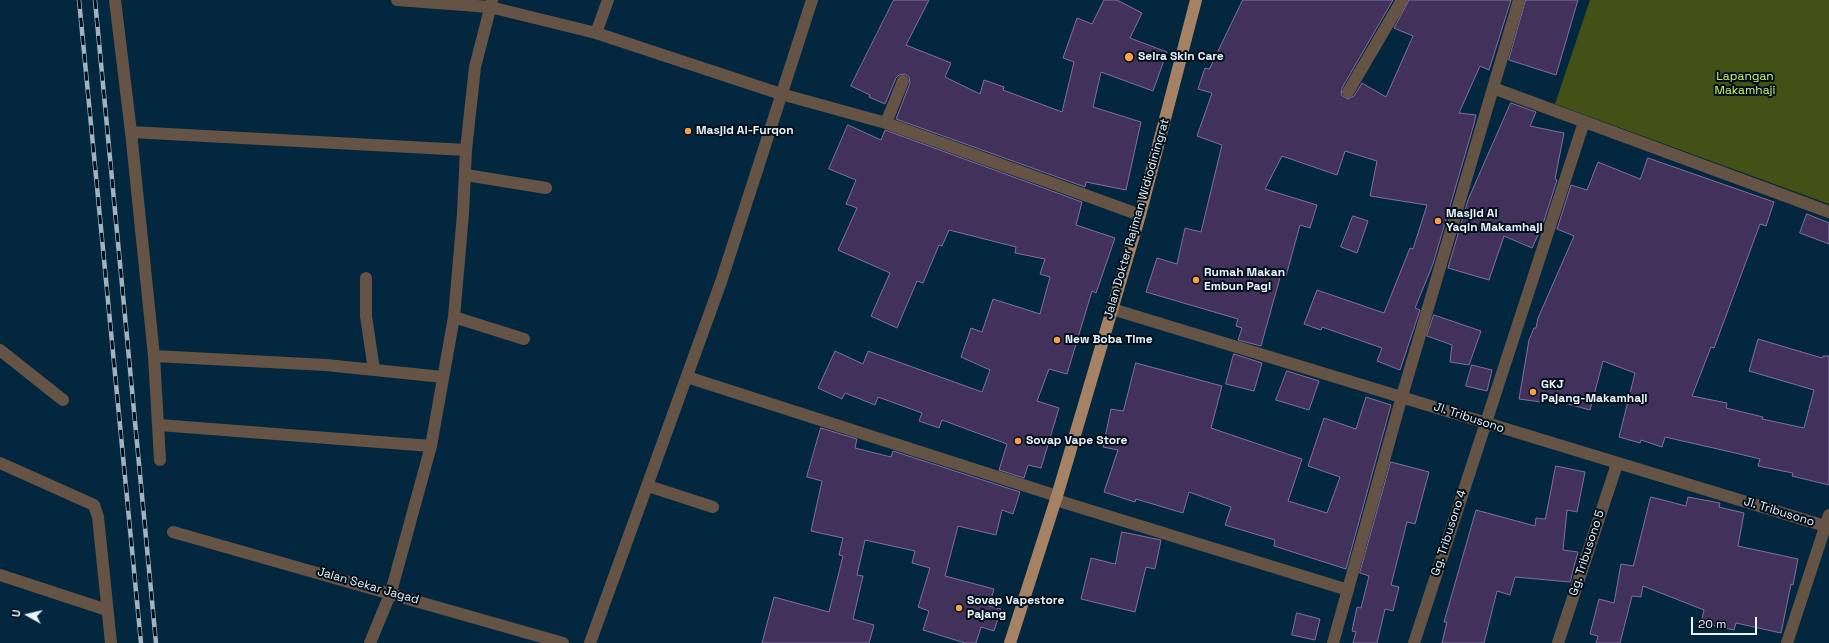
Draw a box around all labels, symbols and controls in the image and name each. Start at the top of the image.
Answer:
place label: Seira Skin Care [1138,50,1224,64]
marker: Seira Skin Care [1123,51,1135,63]
park label: Lapangan Makamhaji [1715,70,1775,98]
street label: Jalan Dokter Rajiman Widiodiningrat [1101,117,1173,321]
place label: Masjid Al-Furqon [696,124,794,138]
marker: Masjid Al-Furqon [683,126,693,136]
place label: Masjid Al Yaqin Makamhaji [1446,207,1543,235]
marker: Masjid Al Yaqin Makamhaji [1433,216,1443,226]
place label: Rumah Makan Embun Pagi [1204,266,1285,294]
marker: Rumah Makan Embun Pagi [1191,275,1201,285]
place label: New Boba Time [1065,333,1153,347]
marker: New Boba Time [1052,335,1062,345]
place label: GKJ Pajang-Makamhaji [1541,378,1648,406]
marker: GKJ Pajang-Makamhaji [1528,387,1538,397]
street label: Jl. Tribusono [1432,400,1506,436]
place label: Sovap Vape Store [1026,434,1127,448]
marker: Sovap Vape Store [1013,436,1023,446]
street label: Gg. Tribusono 4 [1428,488,1470,578]
street label: Jl. Tribusono [1742,494,1816,530]
street label: Gg. Tribusono 5 [1566,508,1608,598]
street label: Jalan Sekar Jagad [316,565,420,607]
place label: Sovap Vapestore Pajang [967,594,1064,622]
north arrow [8,595,48,635]
marker: Sovap Vapestore Pajang [954,603,964,613]
text: U [9,609,24,618]
scale bar [1693,609,1759,635]
text: 20 m [1698,616,1726,632]

